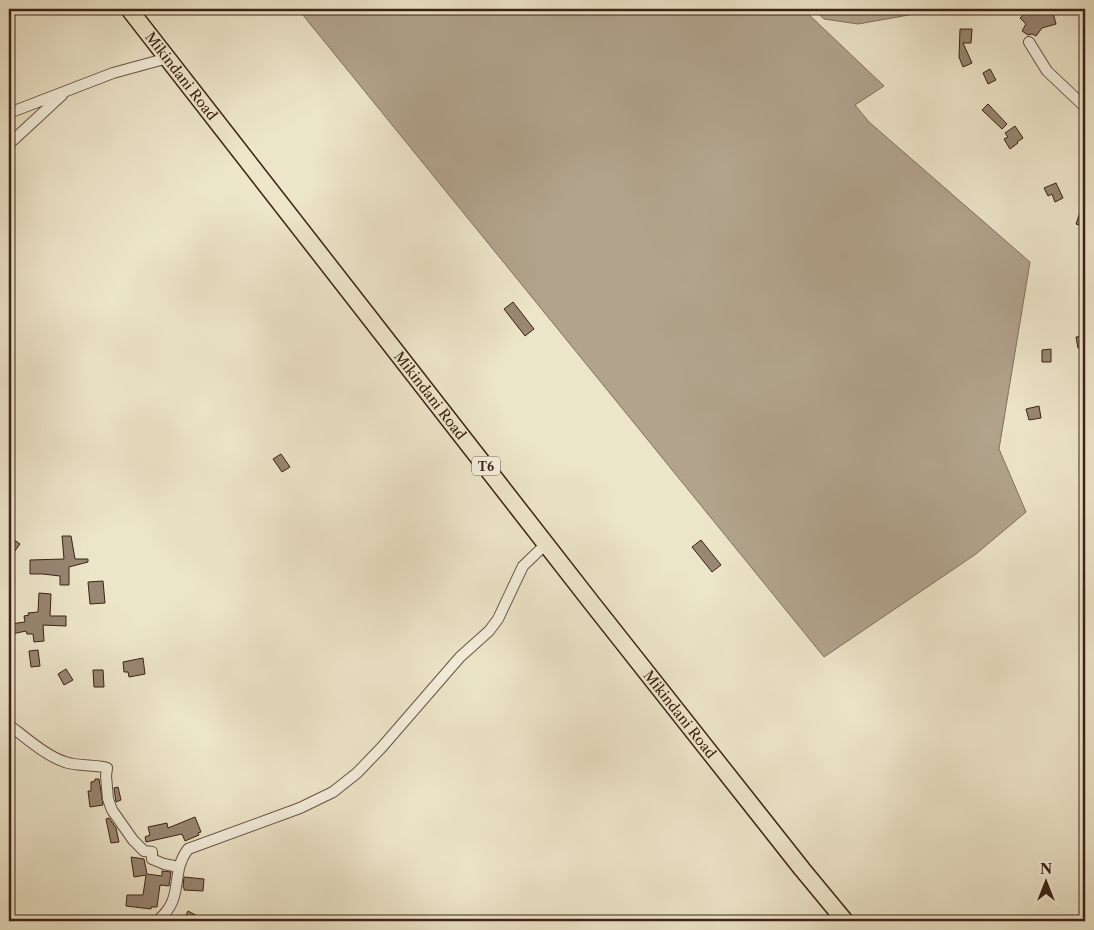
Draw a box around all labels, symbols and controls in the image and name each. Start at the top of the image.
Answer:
street label: Mikindani Road [141,28,221,124]
street label: Mikindani Road [390,348,470,444]
road number: T6 [472,456,500,476]
street label: Mikindani Road [640,667,720,762]
north arrow [1022,858,1072,908]
text: N [1040,860,1052,878]

